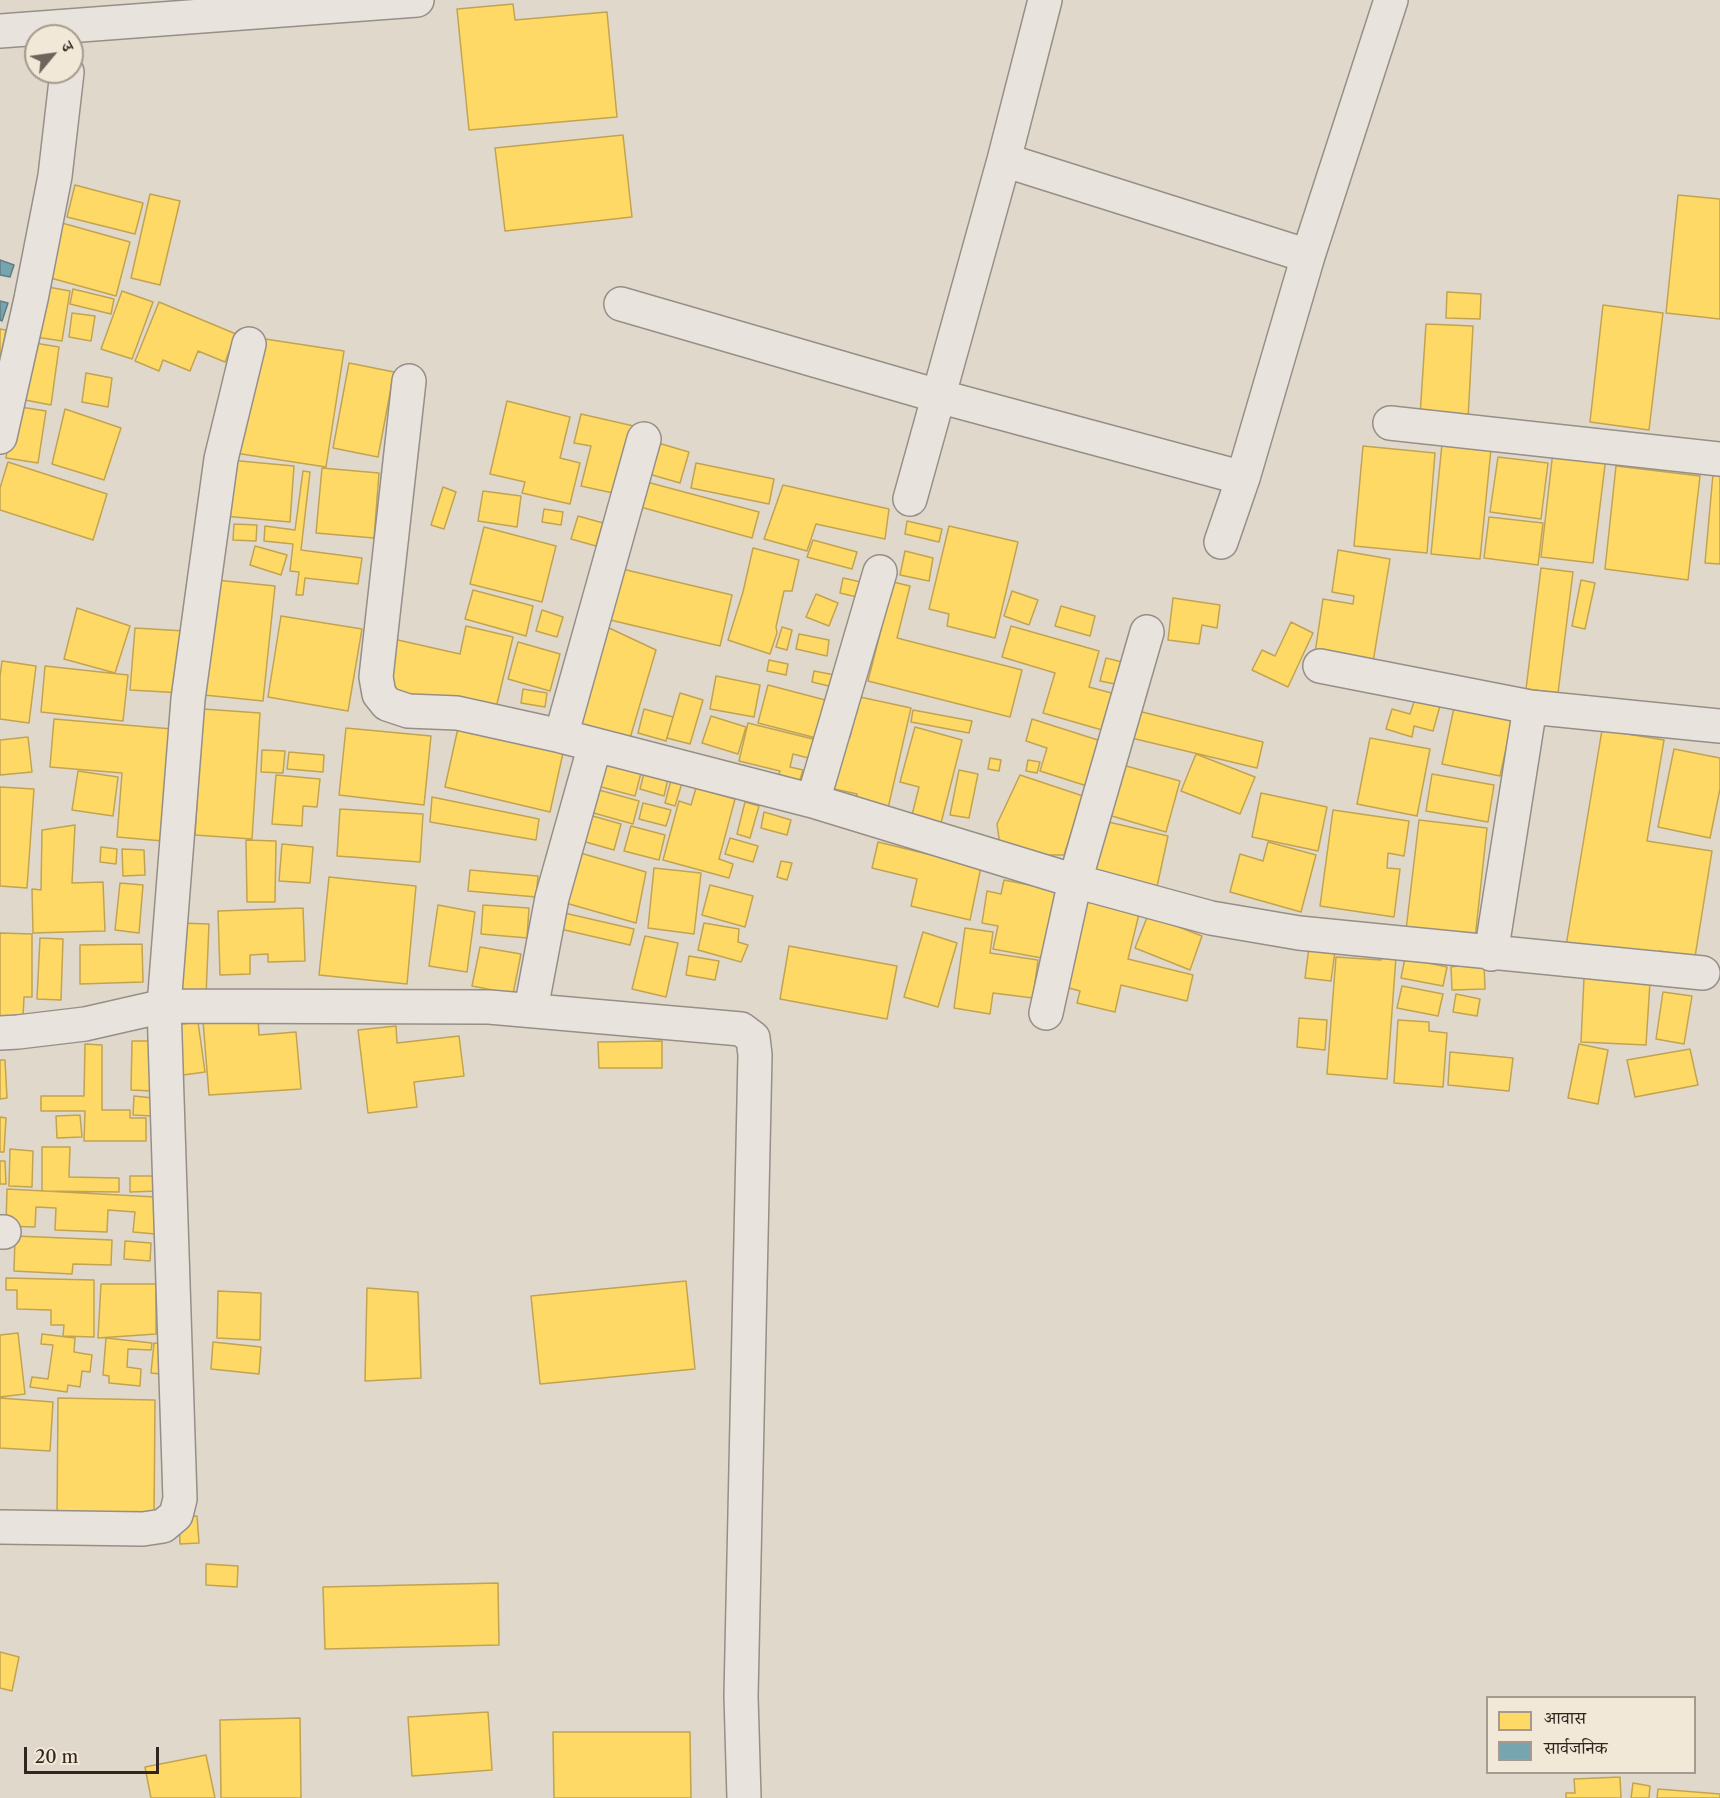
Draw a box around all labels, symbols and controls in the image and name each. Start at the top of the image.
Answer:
north arrow [24,24,84,84]
text: उ [57,38,79,55]
legend [1486,1696,1696,1774]
text: आवास [1544,1707,1586,1729]
scale bar [27,1735,162,1773]
text: सार्वजनिक [1544,1737,1608,1759]
text: 20 m [35,1746,78,1768]

